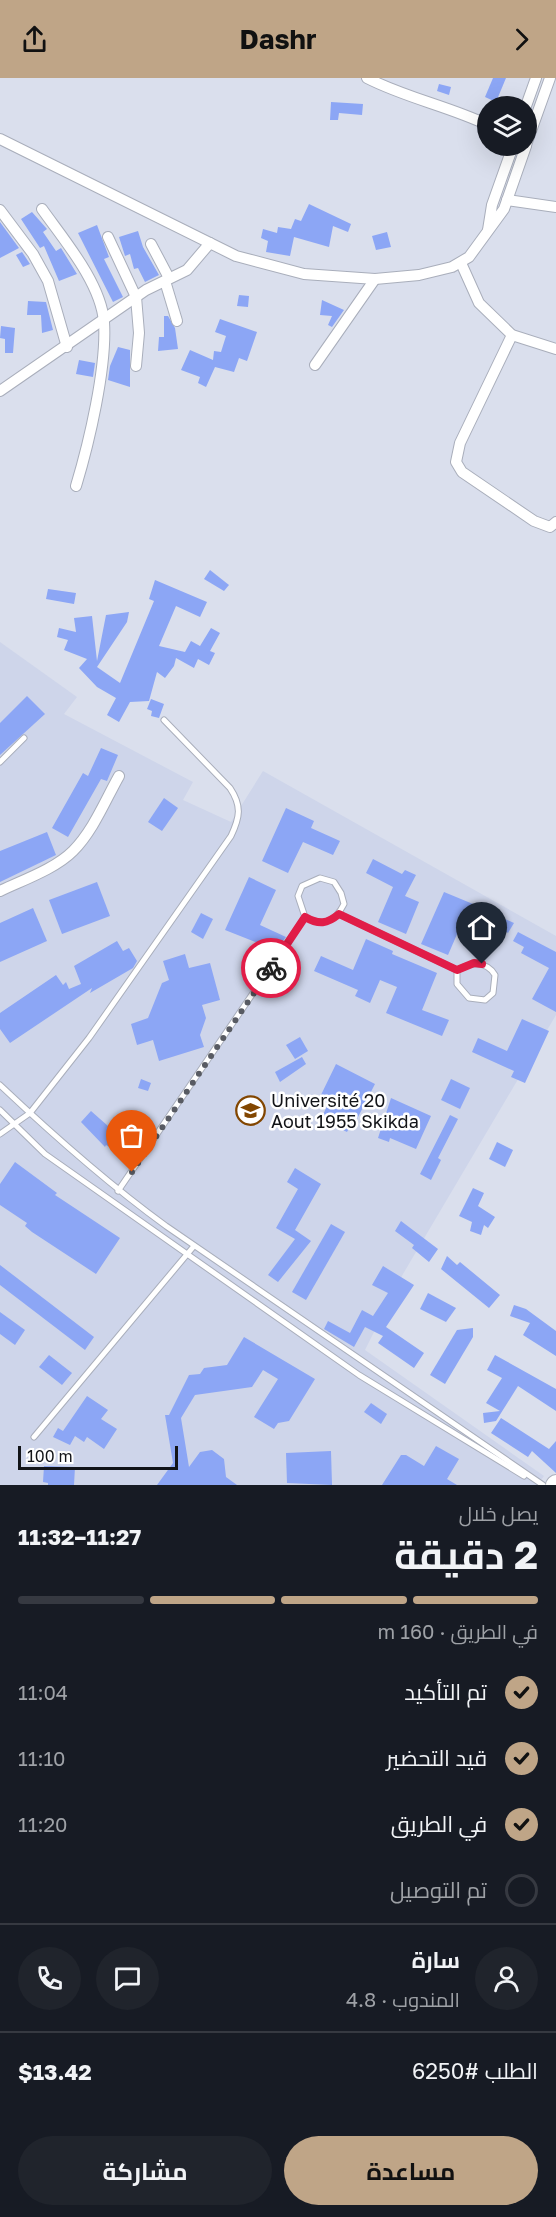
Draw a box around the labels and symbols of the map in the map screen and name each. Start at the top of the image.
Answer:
pin [456,902,507,964]
courier [241,938,301,998]
place label: Université 20 Aout 1955 Skikda [271,1089,419,1132]
school or university icon: Université 20 Aout 1955 Skikda [234,1095,266,1127]
pin [106,1110,157,1172]
scale bar [18,1443,178,1470]

